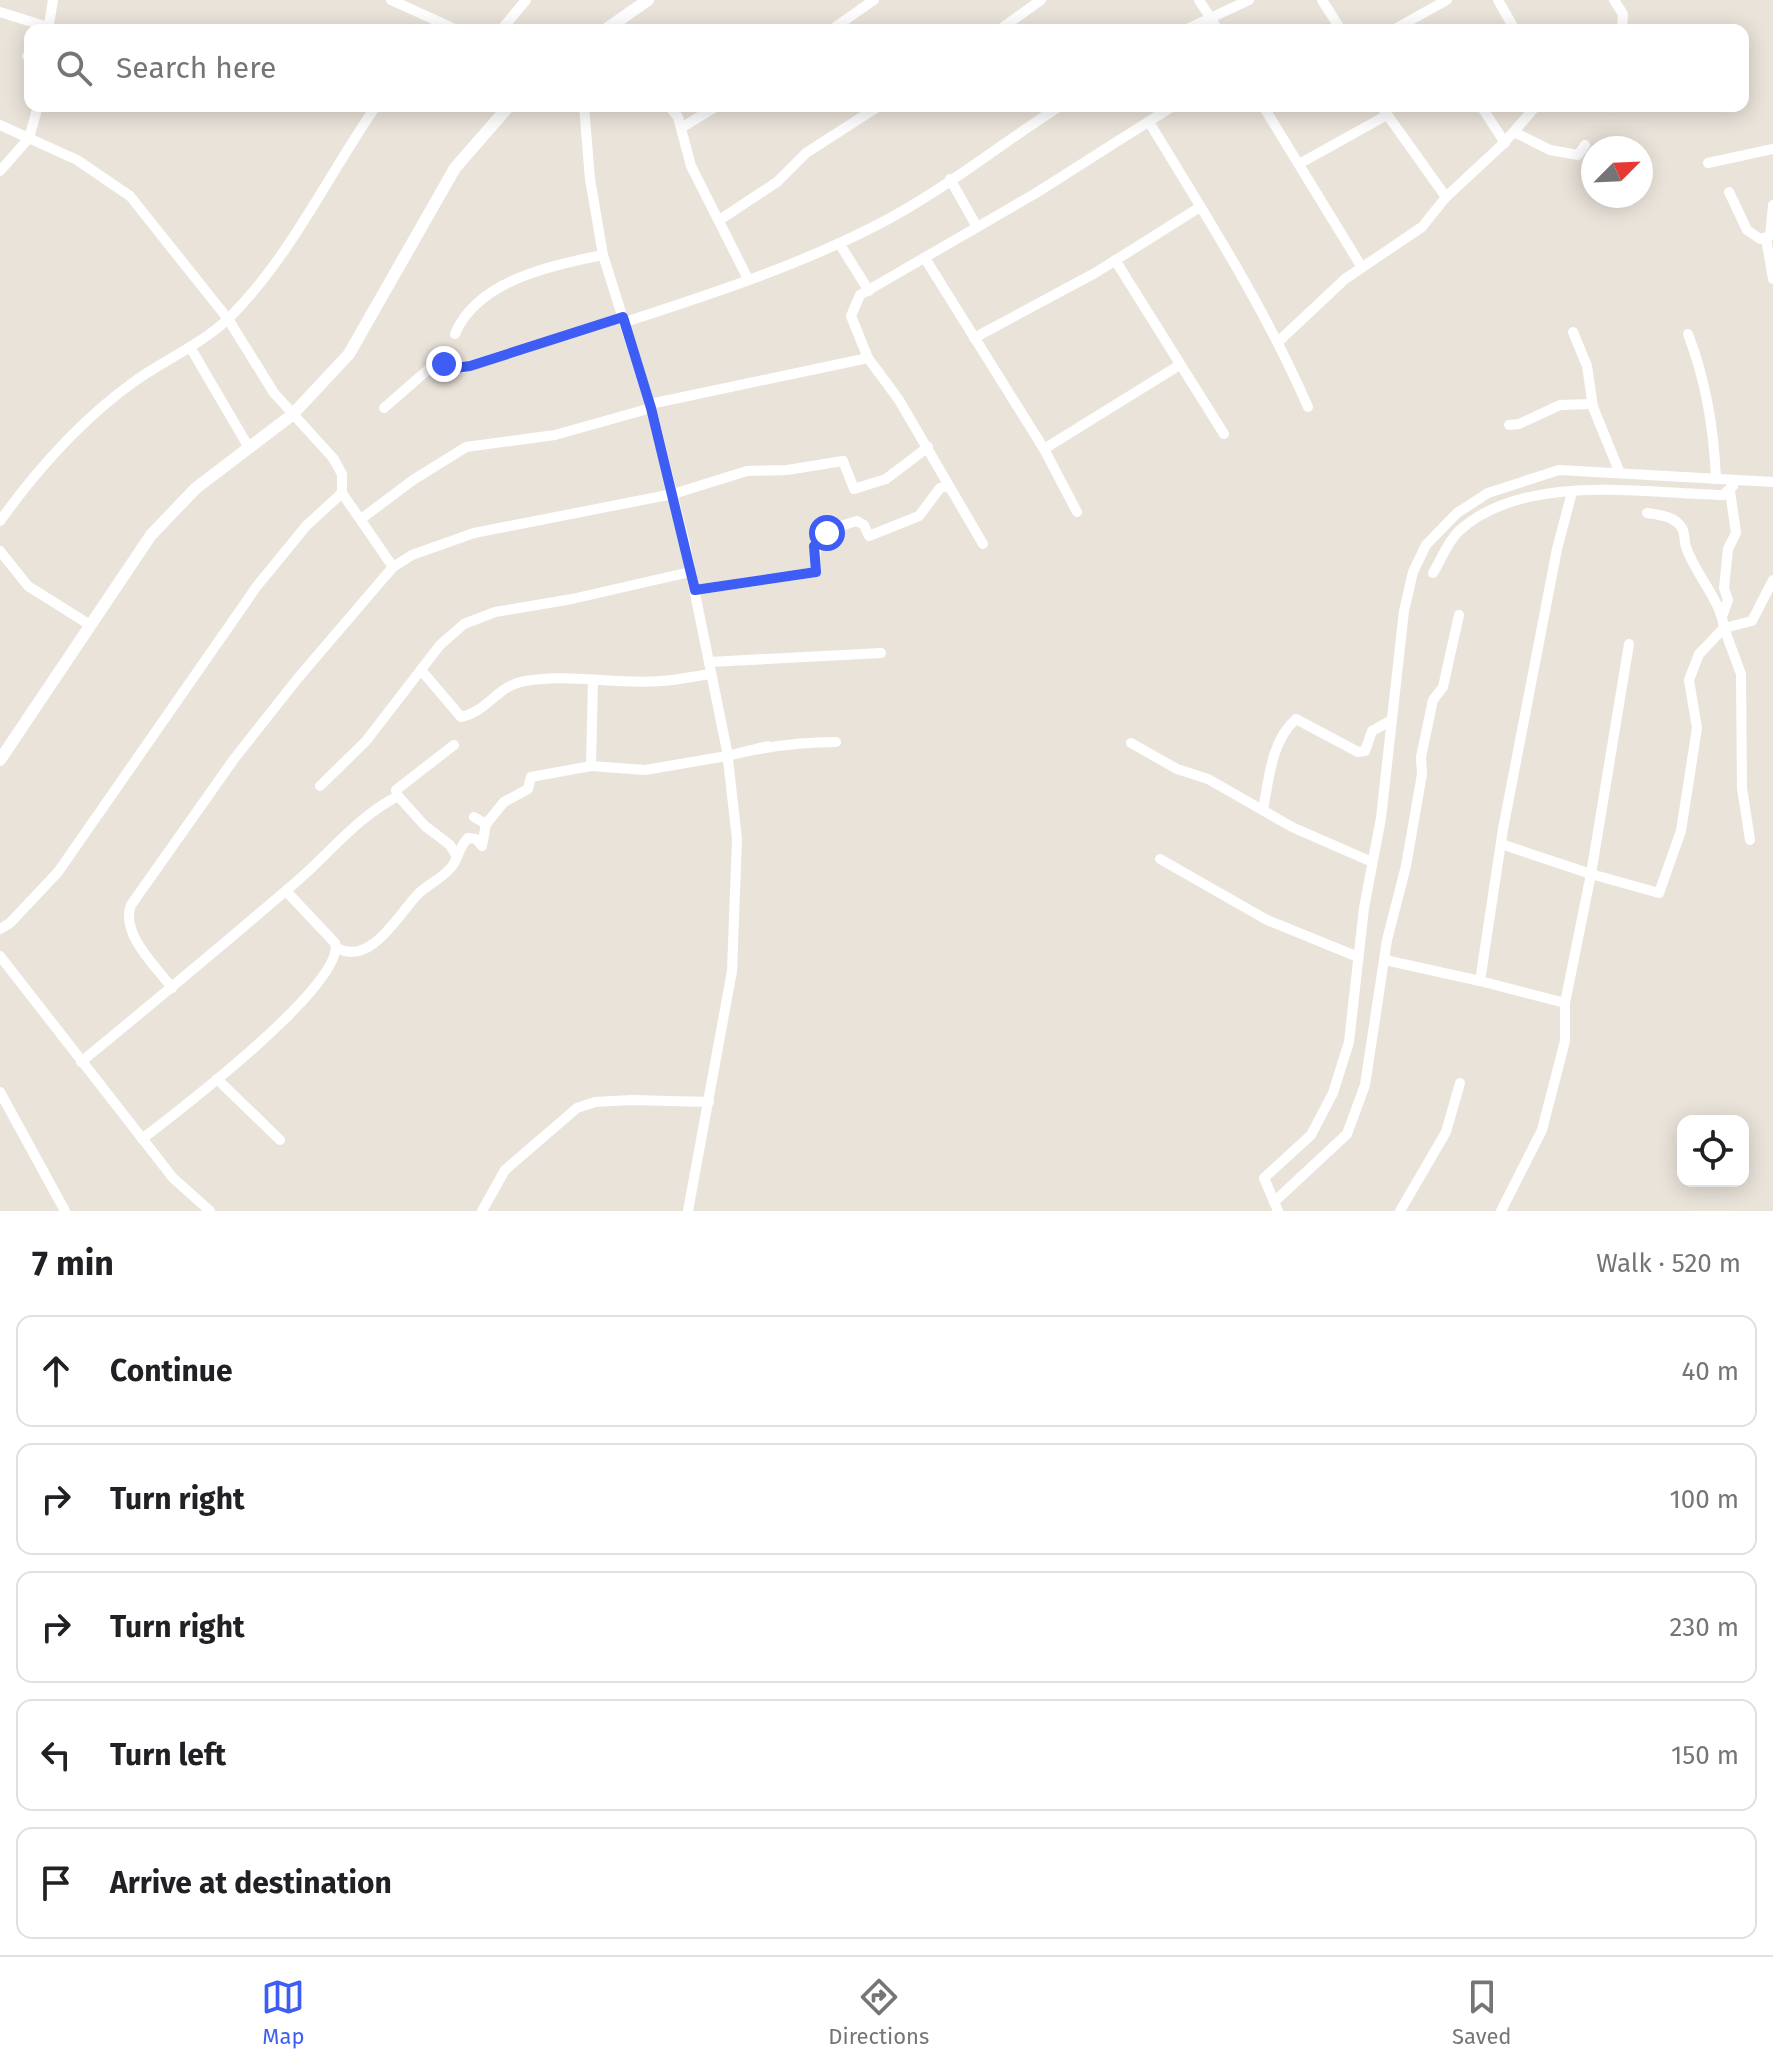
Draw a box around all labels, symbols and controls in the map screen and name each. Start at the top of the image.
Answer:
search box [24,24,1749,112]
icon: search [52,46,96,90]
text: Search here [116,50,276,86]
north arrow [1581,136,1653,208]
route end [426,346,462,382]
route start [809,515,845,551]
map controls [1677,1115,1749,1187]
button: locate [1677,1115,1749,1187]
text: 7 min [32,1243,114,1284]
text: Walk · 520 m [1596,1248,1741,1279]
icon: ahead [34,1349,78,1393]
text: Continue [110,1353,233,1389]
text: 40 m [1681,1356,1739,1387]
icon: right [34,1477,78,1521]
text: Turn right [110,1481,245,1517]
text: 100 m [1670,1484,1739,1515]
icon: right [34,1605,78,1649]
text: Turn right [110,1609,245,1645]
text: 230 m [1670,1612,1739,1643]
icon: left [34,1733,78,1777]
text: Turn left [110,1737,226,1773]
text: 150 m [1671,1740,1739,1771]
icon: arrive [34,1861,78,1905]
text: Arrive at destination [110,1865,392,1901]
tab: Map [261,1975,305,2050]
tab: Directions [828,1975,929,2050]
tab: Saved [1452,1975,1512,2050]

